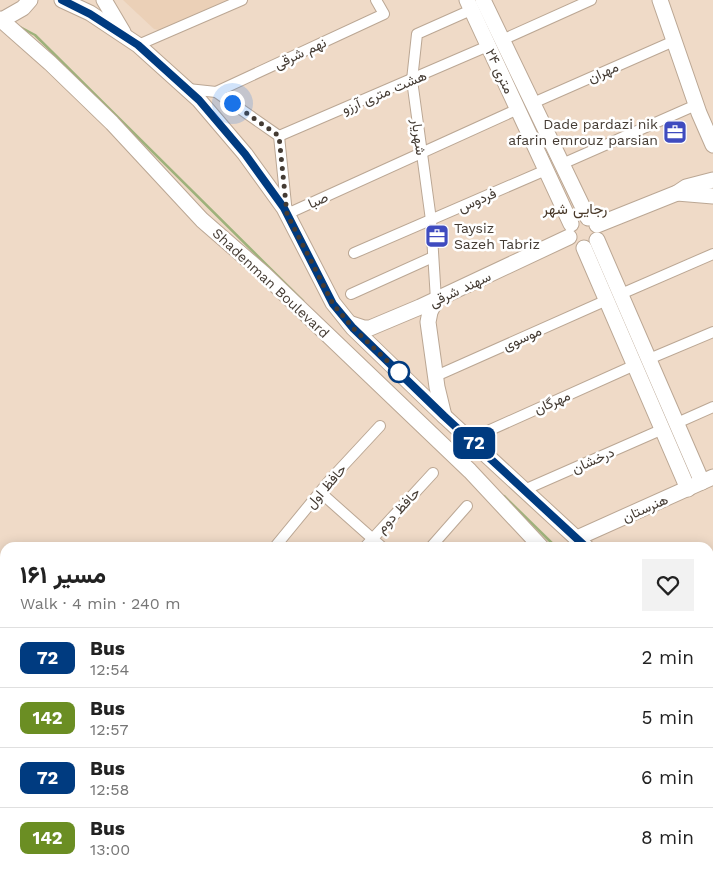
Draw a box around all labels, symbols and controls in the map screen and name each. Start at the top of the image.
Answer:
street label: نهم شرقی [271,34,329,73]
street label: ۲۴ متری [482,46,517,97]
street label: مهران [585,58,621,87]
street label: هشت متری آرزو [339,67,429,118]
your location [220,91,245,116]
place label: Dade pardazi nik afarin emrouz parsian [508,116,658,148]
street label: شهریار [408,117,429,156]
office icon: Dade pardazi nik afarin emrouz parsian [662,119,688,145]
street label: فردوس [455,185,499,216]
street label: صبا [306,188,331,212]
district label: رجایی شهر [542,200,607,219]
place label: Taysiz Sazeh Tabriz [454,220,540,252]
office icon: Taysiz Sazeh Tabriz [424,223,450,249]
street label: Shadenman Boulevard [209,225,333,341]
street label: سهند شرقی [427,268,494,311]
street label: موسوی [500,322,544,355]
unlabelled marker [388,361,410,383]
street label: مهرگان [531,387,573,418]
line badge: 72 [452,427,496,459]
text: 72 [463,432,485,453]
street label: درخشان [569,443,617,477]
street label: حافظ اول [302,461,351,513]
street label: حافظ دوم [373,484,424,537]
street label: هنرستان [620,491,671,526]
button: heart [642,559,694,611]
text: مسیر ۱۶۱ [20,561,106,589]
text: Walk · 4 min · 240 m [20,594,180,613]
text: Bus [90,637,125,660]
text: 2 min [642,646,694,669]
text: 72 [37,647,58,668]
text: 12:54 [90,660,129,679]
text: Bus [90,697,125,720]
text: 5 min [642,706,694,729]
text: 142 [33,707,62,728]
text: 12:57 [90,720,129,739]
text: Bus [90,757,125,780]
text: 6 min [641,766,694,789]
text: 72 [37,767,58,788]
text: 12:58 [90,780,129,799]
text: Bus [90,817,125,840]
text: 8 min [641,826,694,849]
text: 142 [33,827,62,848]
text: 13:00 [90,840,130,859]

